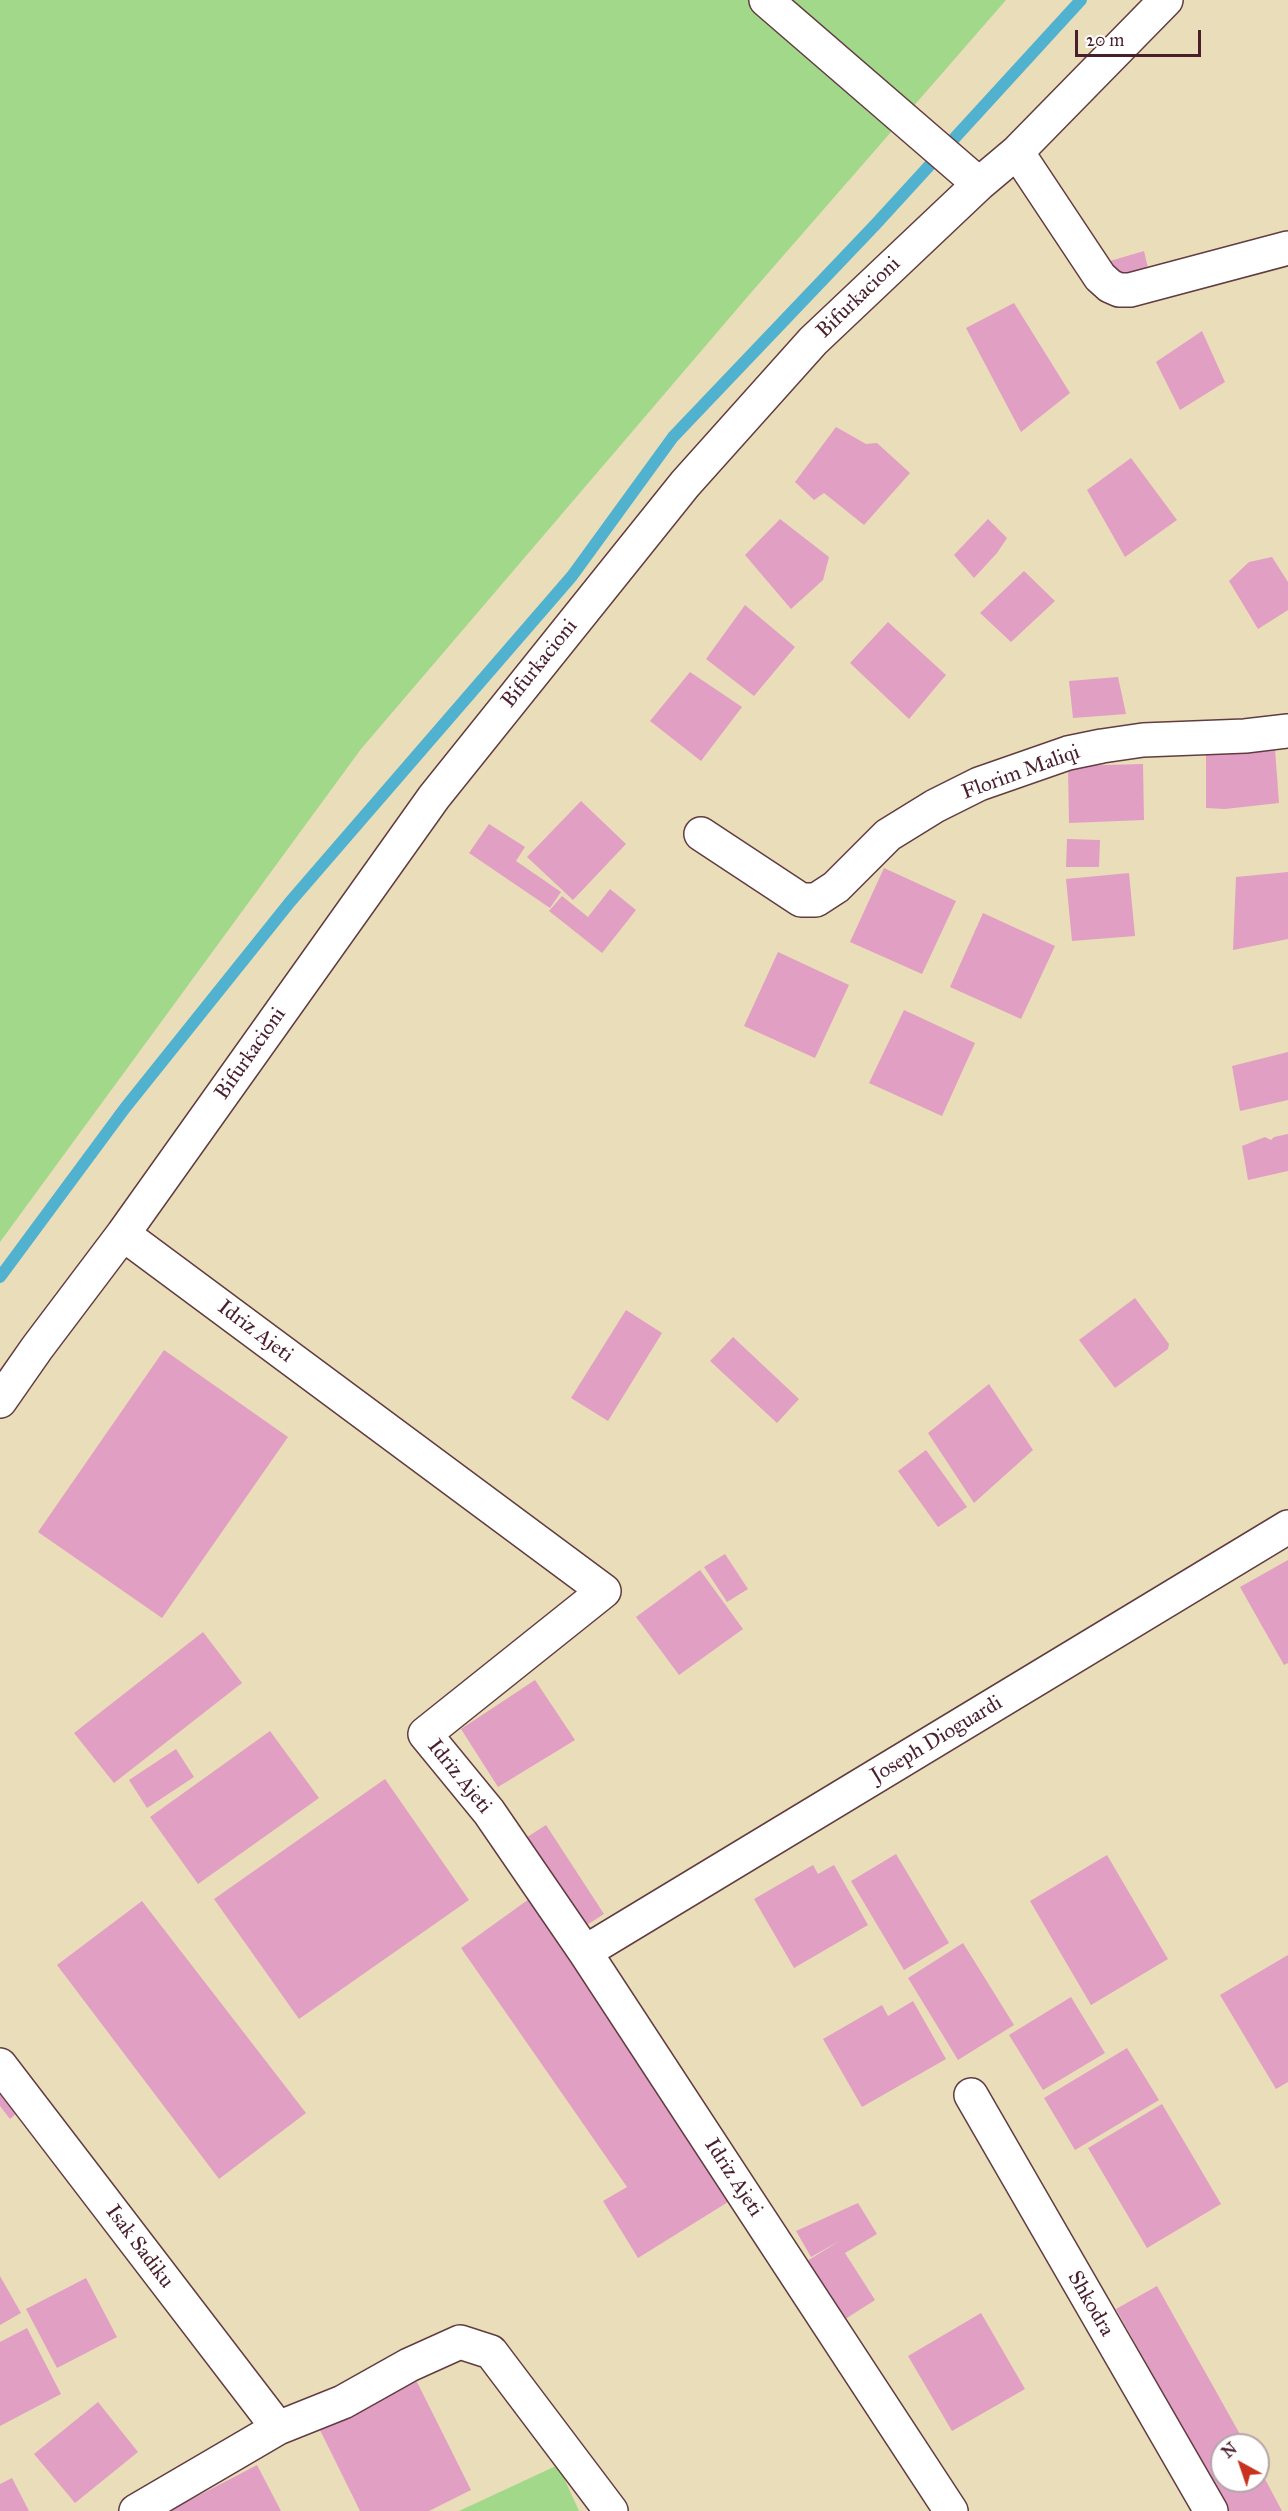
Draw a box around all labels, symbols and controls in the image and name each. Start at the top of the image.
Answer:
scale bar [1078,18,1204,56]
text: 20 m [1086,29,1124,51]
street label: Bifurkacioni [812,252,906,344]
street label: Bifurkacioni [497,615,583,713]
street label: Florim Maliqi [959,740,1083,806]
street label: Bifurkacioni [210,1003,292,1105]
street label: Idriz Ajeti [212,1295,298,1369]
street label: Joseph Dioguardi [867,1691,1007,1789]
street label: Idriz Ajeti [421,1735,497,1819]
street label: Idriz Ajeti [698,2134,768,2222]
street label: Isak Sadiku [100,2200,178,2294]
street label: Shkodra [1061,2267,1119,2341]
north arrow [1210,2433,1270,2493]
text: N [1218,2439,1241,2462]

